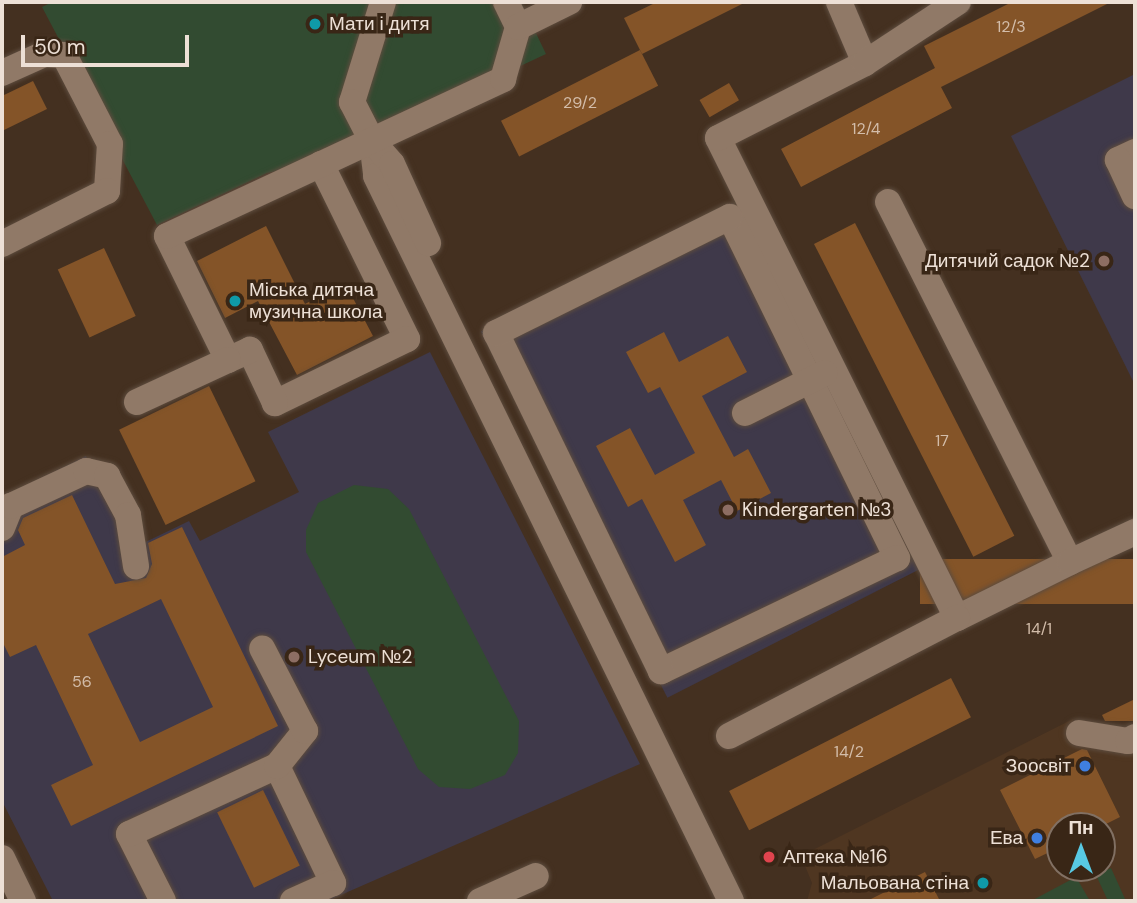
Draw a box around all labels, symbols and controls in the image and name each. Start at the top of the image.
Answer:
place label: Мати і дитя [329,13,430,35]
marker: Мати і дитя [307,16,323,32]
house number: 12/3 [996,17,1026,37]
scale bar [24,21,192,65]
text: 50 m [34,33,85,61]
house number: 29/2 [563,93,597,113]
house number: 12/4 [851,119,881,139]
place label: Дитячий садок №2 [925,250,1090,272]
marker: Дитячий садок №2 [1096,253,1112,269]
place label: Міська дитяча музична школа [249,279,383,323]
marker: Міська дитяча музична школа [227,293,243,309]
house number: 17 [935,431,949,451]
place label: Kindergarten №3 [742,499,892,521]
marker: Kindergarten №3 [720,502,736,518]
house number: 14/1 [1026,619,1052,639]
place label: Lyceum №2 [308,646,412,668]
marker: Lyceum №2 [286,649,302,665]
house number: 56 [72,672,92,692]
house number: 14/2 [834,742,864,762]
place label: Зоосвіт [1006,755,1071,777]
marker: Зоосвіт [1077,758,1093,774]
north arrow [1046,812,1116,882]
text: Пн [1068,815,1094,840]
place label: Ева [990,827,1023,849]
marker: Ева [1029,830,1045,846]
place label: Аптека №16 [783,846,888,868]
marker: Аптека №16 [761,849,777,865]
place label: Мальована стіна [821,872,969,894]
marker: Мальована стіна [975,875,991,891]

